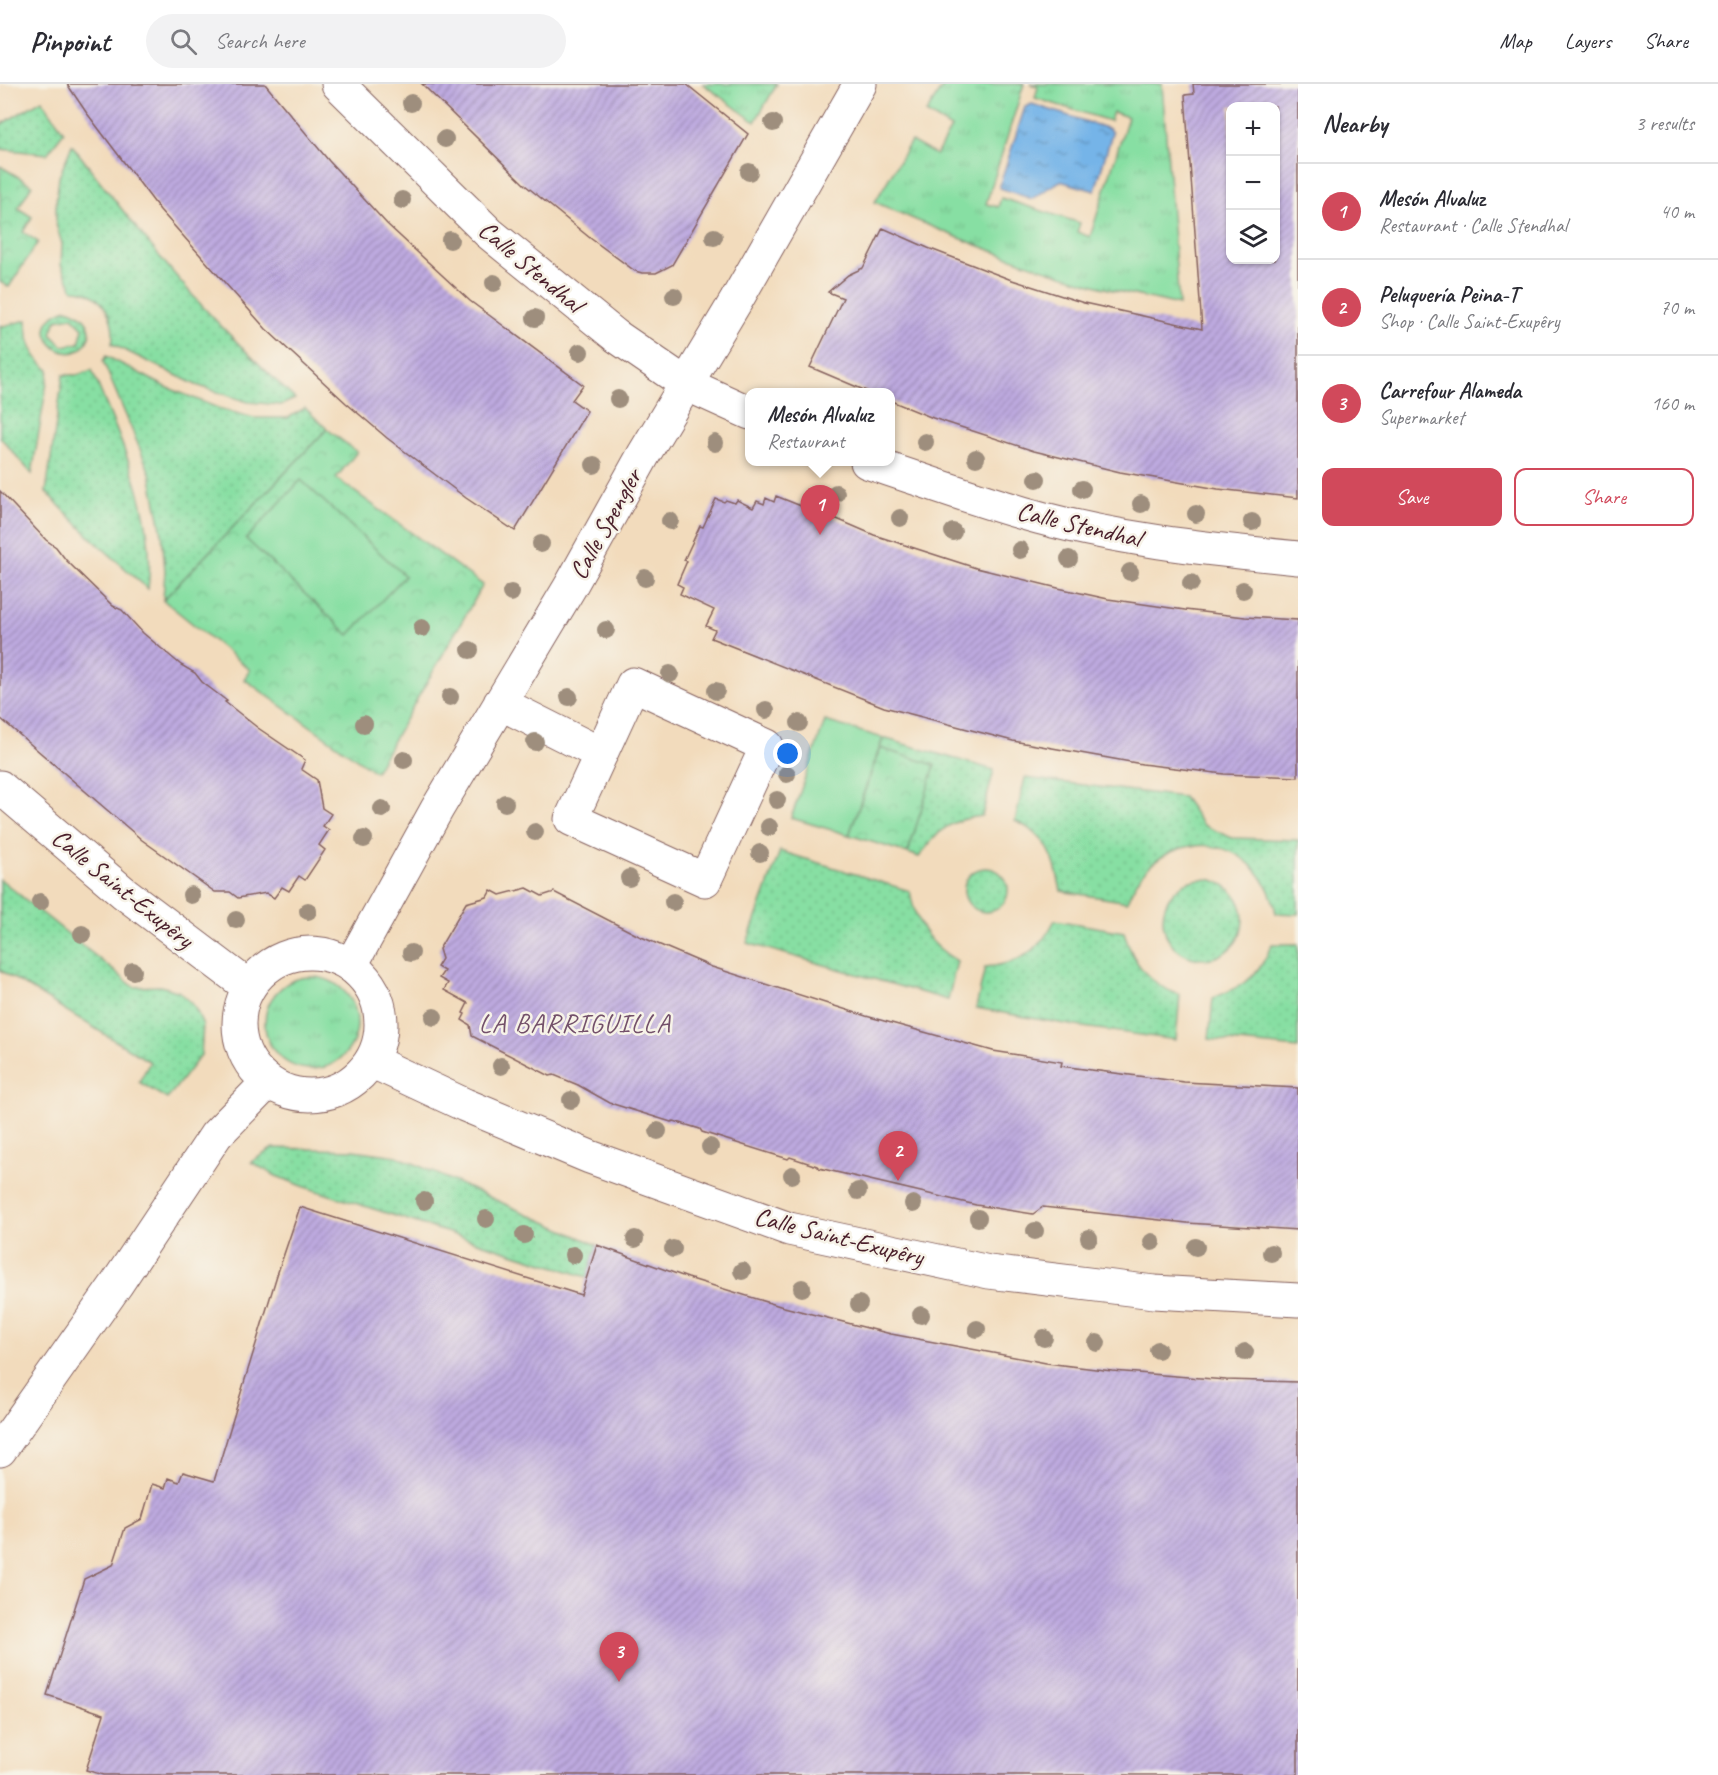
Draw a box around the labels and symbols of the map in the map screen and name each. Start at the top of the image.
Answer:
street label: Calle Stendhal [472,213,593,323]
street label: Calle Spengler [562,461,651,585]
pin: 1 [800,486,840,535]
street label: Calle Stendhal [1014,494,1149,556]
your location [773,739,802,768]
street label: Calle Saint-Exupêry [45,821,202,957]
district label: LA BARRIGUILLA [479,1006,671,1040]
pin: 2 [878,1132,918,1181]
street label: Calle Saint-Exupêry [751,1200,929,1274]
pin: 3 [600,1632,638,1682]

